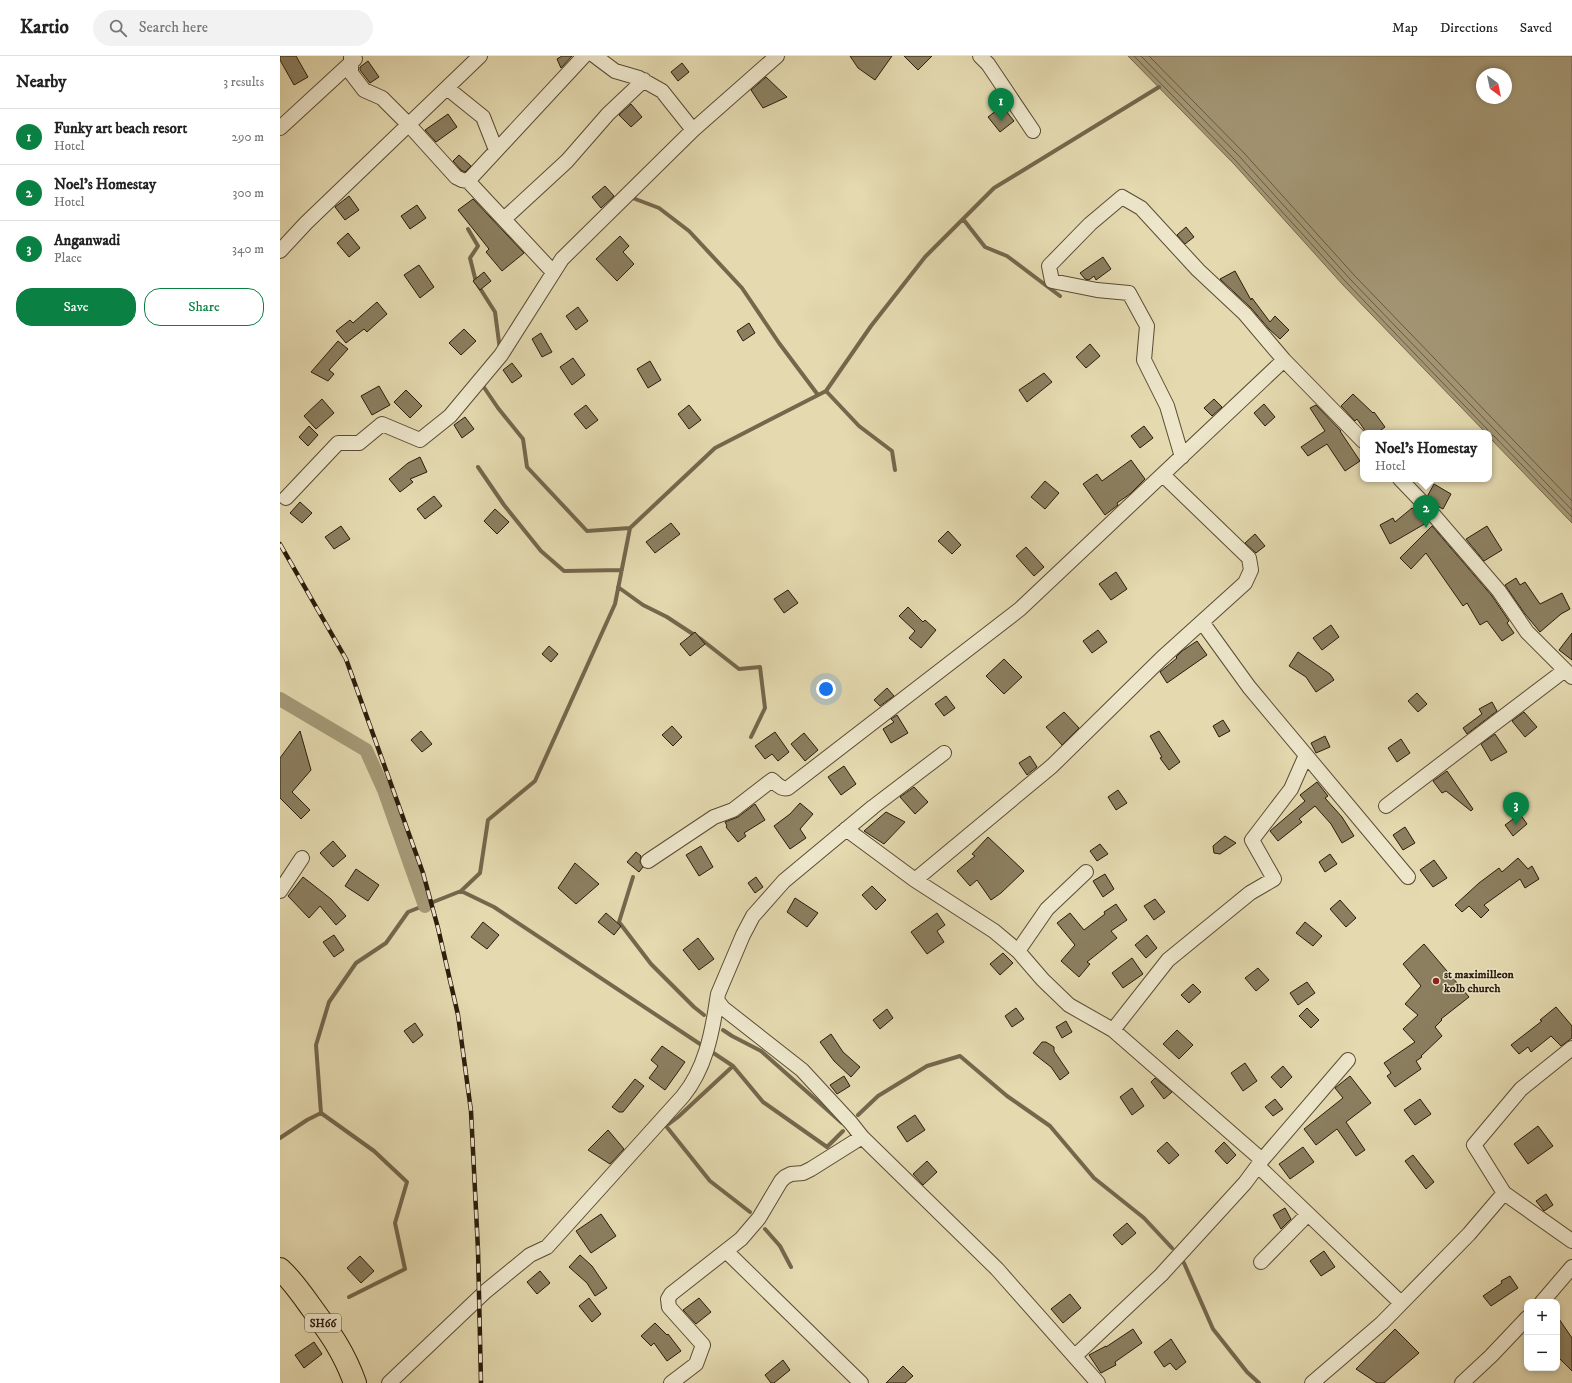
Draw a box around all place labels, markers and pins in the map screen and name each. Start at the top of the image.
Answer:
pin: 1 [988,88,1014,121]
pin: 2 [1413,495,1439,528]
pin: 3 [1503,792,1529,825]
place label: st maximilleon kolb church [1443,967,1515,996]
marker: st maximilleon kolb church [1431,976,1441,986]

